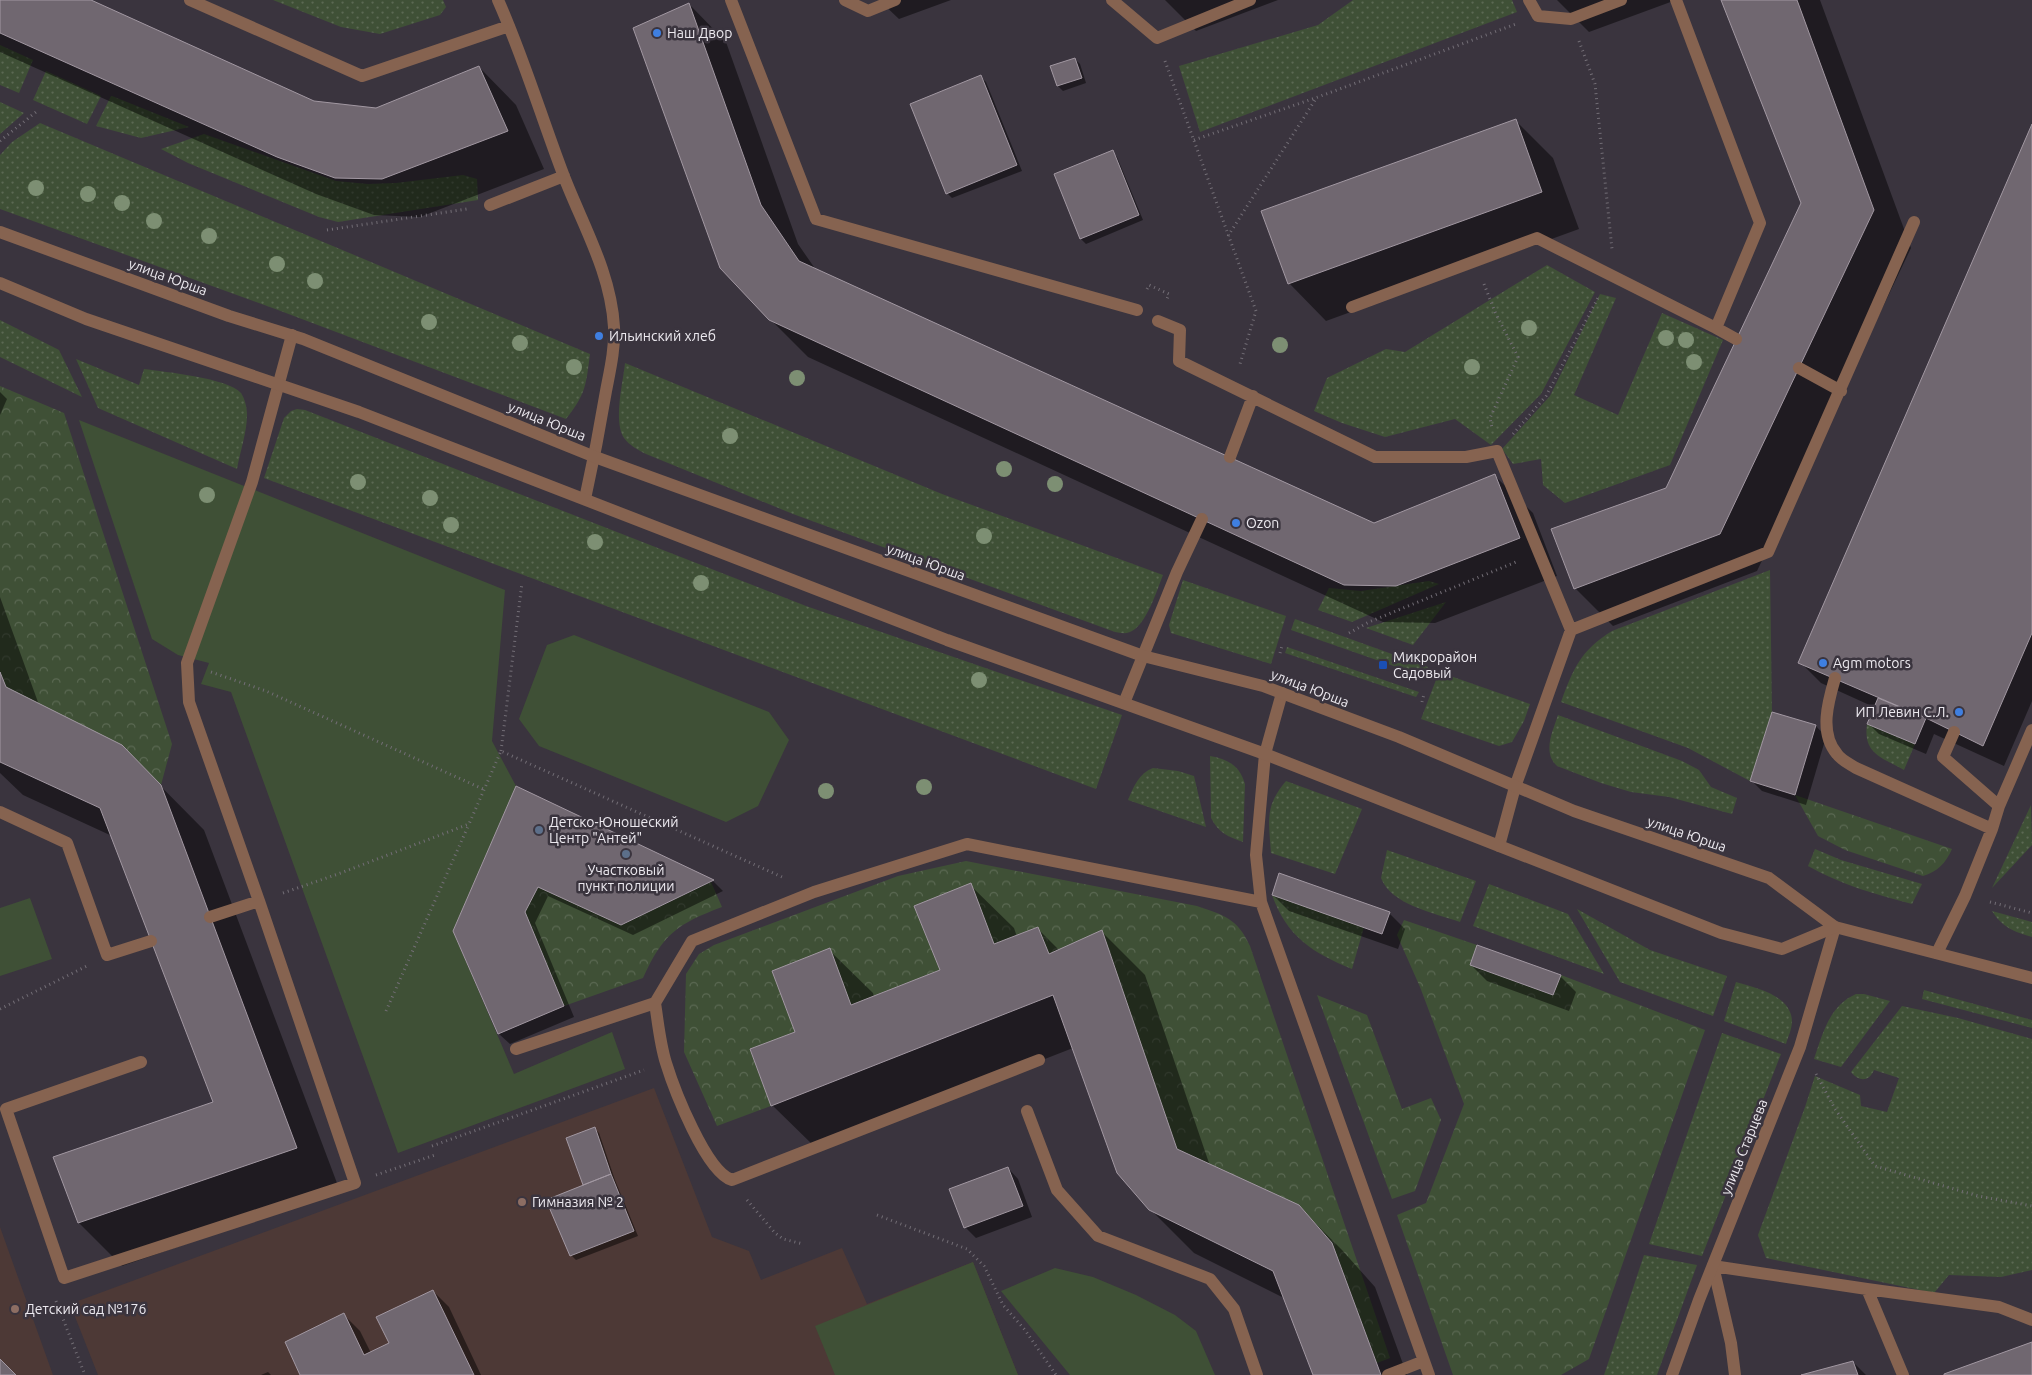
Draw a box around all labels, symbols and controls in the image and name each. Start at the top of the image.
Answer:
place label: Наш Двор [667,25,732,41]
marker: Наш Двор [651,27,663,39]
street label: улица Юрша [126,255,210,299]
place label: Ильинский хлеб [609,328,716,344]
marker: Ильинский хлеб [593,330,605,342]
street label: улица Юрша [506,398,588,444]
place label: Ozon [1246,515,1279,531]
marker: Ozon [1230,517,1242,529]
street label: улица Юрша [884,540,968,584]
place label: Микрорайон Садовый [1393,649,1477,681]
place label: Agm motors [1833,655,1911,671]
marker: Agm motors [1817,657,1829,669]
marker: Микрорайон Садовый [1377,659,1389,671]
street label: улица Юрша [1269,666,1351,710]
place label: ИП Левин С.Л. [1856,704,1949,720]
marker: ИП Левин С.Л. [1953,706,1965,718]
street label: улица Юрша [1645,813,1729,855]
place label: Детско-Юношеский Центр "Антей" [549,814,679,846]
marker: Детско-Юношеский Центр "Антей" [533,824,545,836]
marker: Участковый пункт полиции [620,848,632,860]
place label: Участковый пункт полиции [577,862,675,894]
street label: улица Старцева [1717,1097,1771,1197]
place label: Гимназия № 2 [532,1194,624,1210]
marker: Гимназия № 2 [516,1196,528,1208]
place label: Детский сад №176 [25,1301,147,1317]
marker: Детский сад №176 [9,1303,21,1315]

